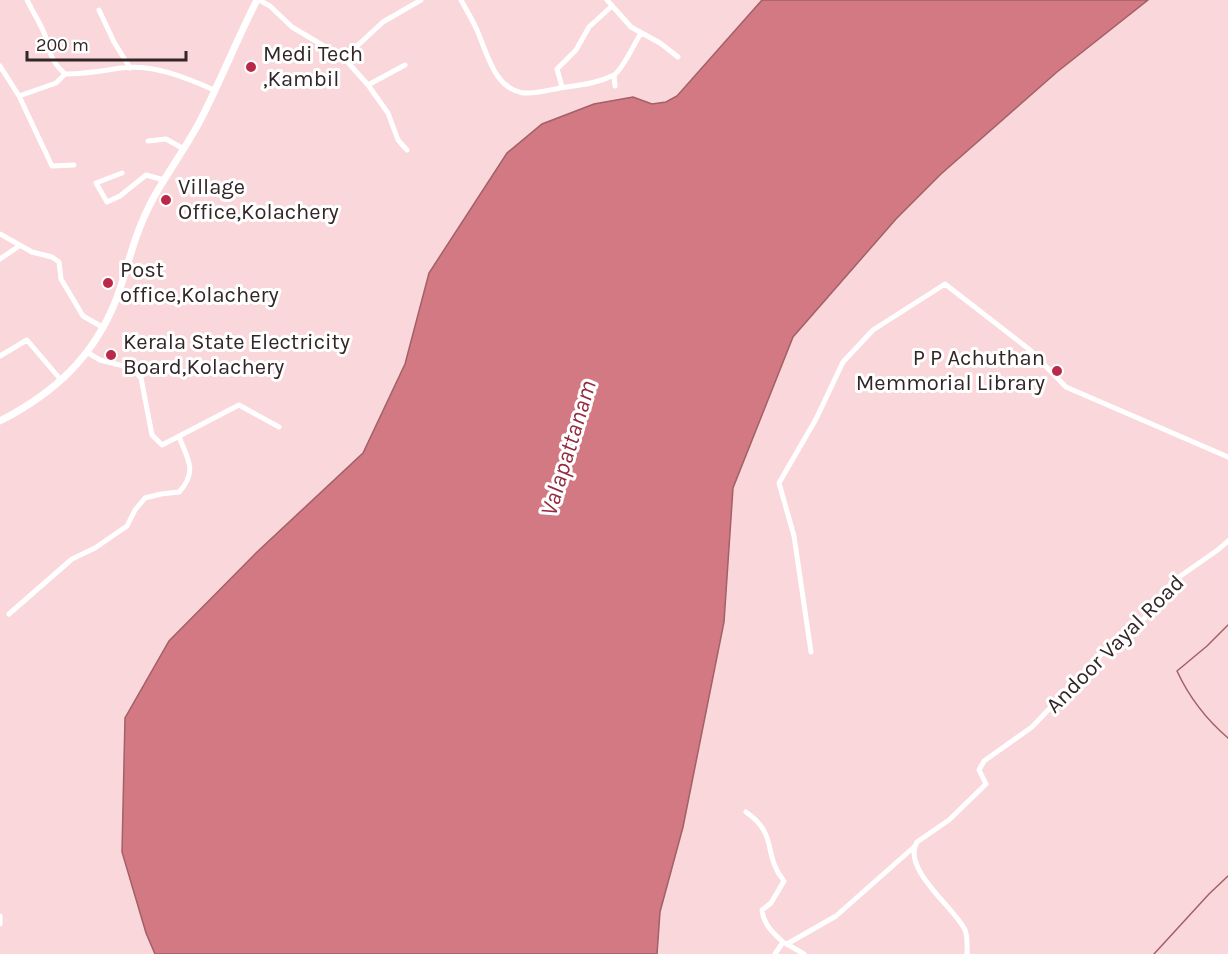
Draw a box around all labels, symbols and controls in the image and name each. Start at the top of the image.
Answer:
scale bar [27,24,186,62]
text: 200 m [36,34,89,56]
place label: Medi Tech ,Kambil [263,41,363,92]
marker: Medi Tech ,Kambil [244,60,258,74]
place label: Village Office,Kolachery [178,174,339,225]
marker: Village Office,Kolachery [159,193,173,207]
place label: Post office,Kolachery [120,257,279,308]
marker: Post office,Kolachery [101,276,115,290]
place label: Kerala State Electricity Board,Kolachery [123,329,350,380]
place label: P P Achuthan Memmorial Library [856,345,1045,396]
marker: Kerala State Electricity Board,Kolachery [104,348,118,362]
marker: P P Achuthan Memmorial Library [1050,364,1064,378]
water label: Valapattanam [534,377,602,519]
street label: Andoor Vayal Road [1041,570,1189,718]

